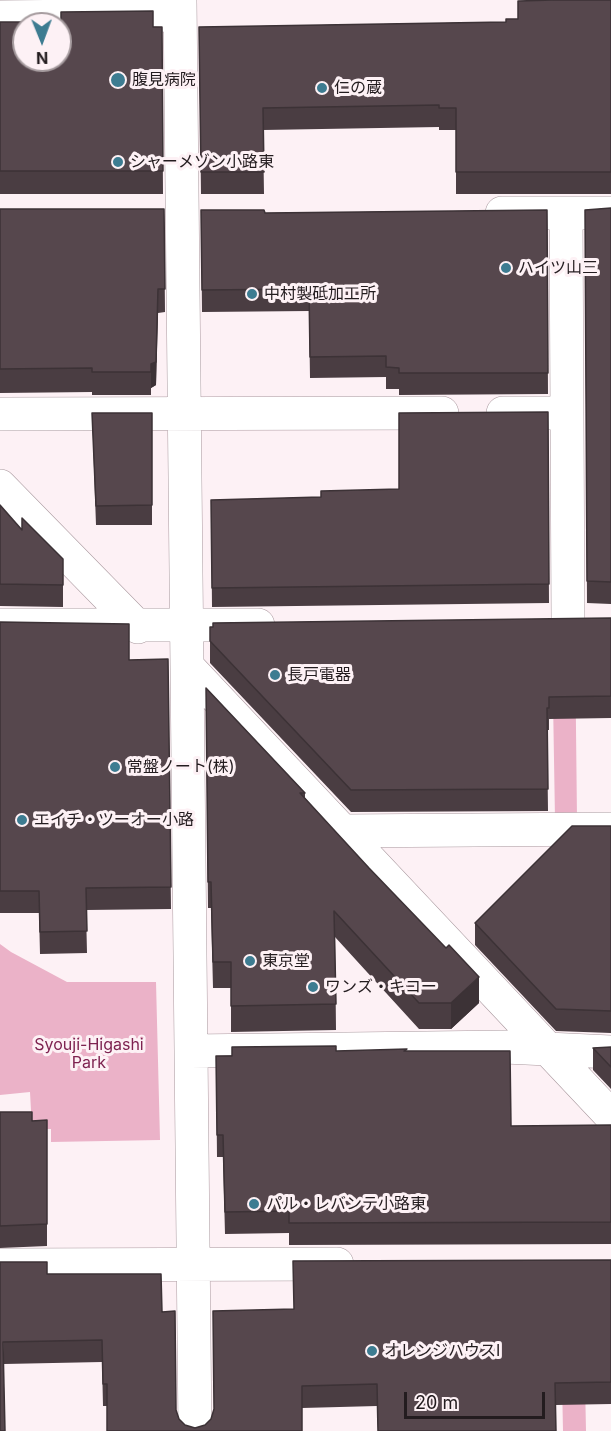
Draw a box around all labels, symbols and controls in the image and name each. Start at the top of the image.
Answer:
north arrow [12,12,72,72]
text: N [36,48,49,68]
place label: 腹見病院 [132,70,196,90]
marker: 腹見病院 [109,71,127,89]
place label: 仁の蔵 [334,78,382,98]
marker: 仁の蔵 [315,81,329,95]
place label: シャーメゾン小路東 [130,152,274,172]
marker: シャーメゾン小路東 [111,155,125,169]
place label: ハイツ山三 [518,258,598,278]
marker: ハイツ山三 [499,261,513,275]
place label: 中村製砥加工所 [264,284,376,304]
marker: 中村製砥加工所 [245,287,259,301]
place label: 長戸電器 [287,665,351,685]
marker: 長戸電器 [268,668,282,682]
place label: 常盤ノート(株) [127,757,235,777]
marker: 常盤ノート(株) [108,760,122,774]
place label: エイチ・ツーオー小路 [34,810,194,830]
marker: エイチ・ツーオー小路 [15,813,29,827]
place label: 東京堂 [262,951,310,971]
marker: 東京堂 [243,954,257,968]
place label: ワンズ・キコー [325,977,437,997]
marker: ワンズ・キコー [306,980,320,994]
park label: Syouji-Higashi Park [34,1035,144,1073]
place label: パル・レバンテ小路東 [266,1194,426,1214]
marker: パル・レバンテ小路東 [247,1197,261,1211]
place label: オレンジハウスⅠ [384,1341,500,1361]
marker: オレンジハウスⅠ [365,1344,379,1358]
scale bar [407,1380,548,1418]
text: 20 m [415,1392,458,1413]

